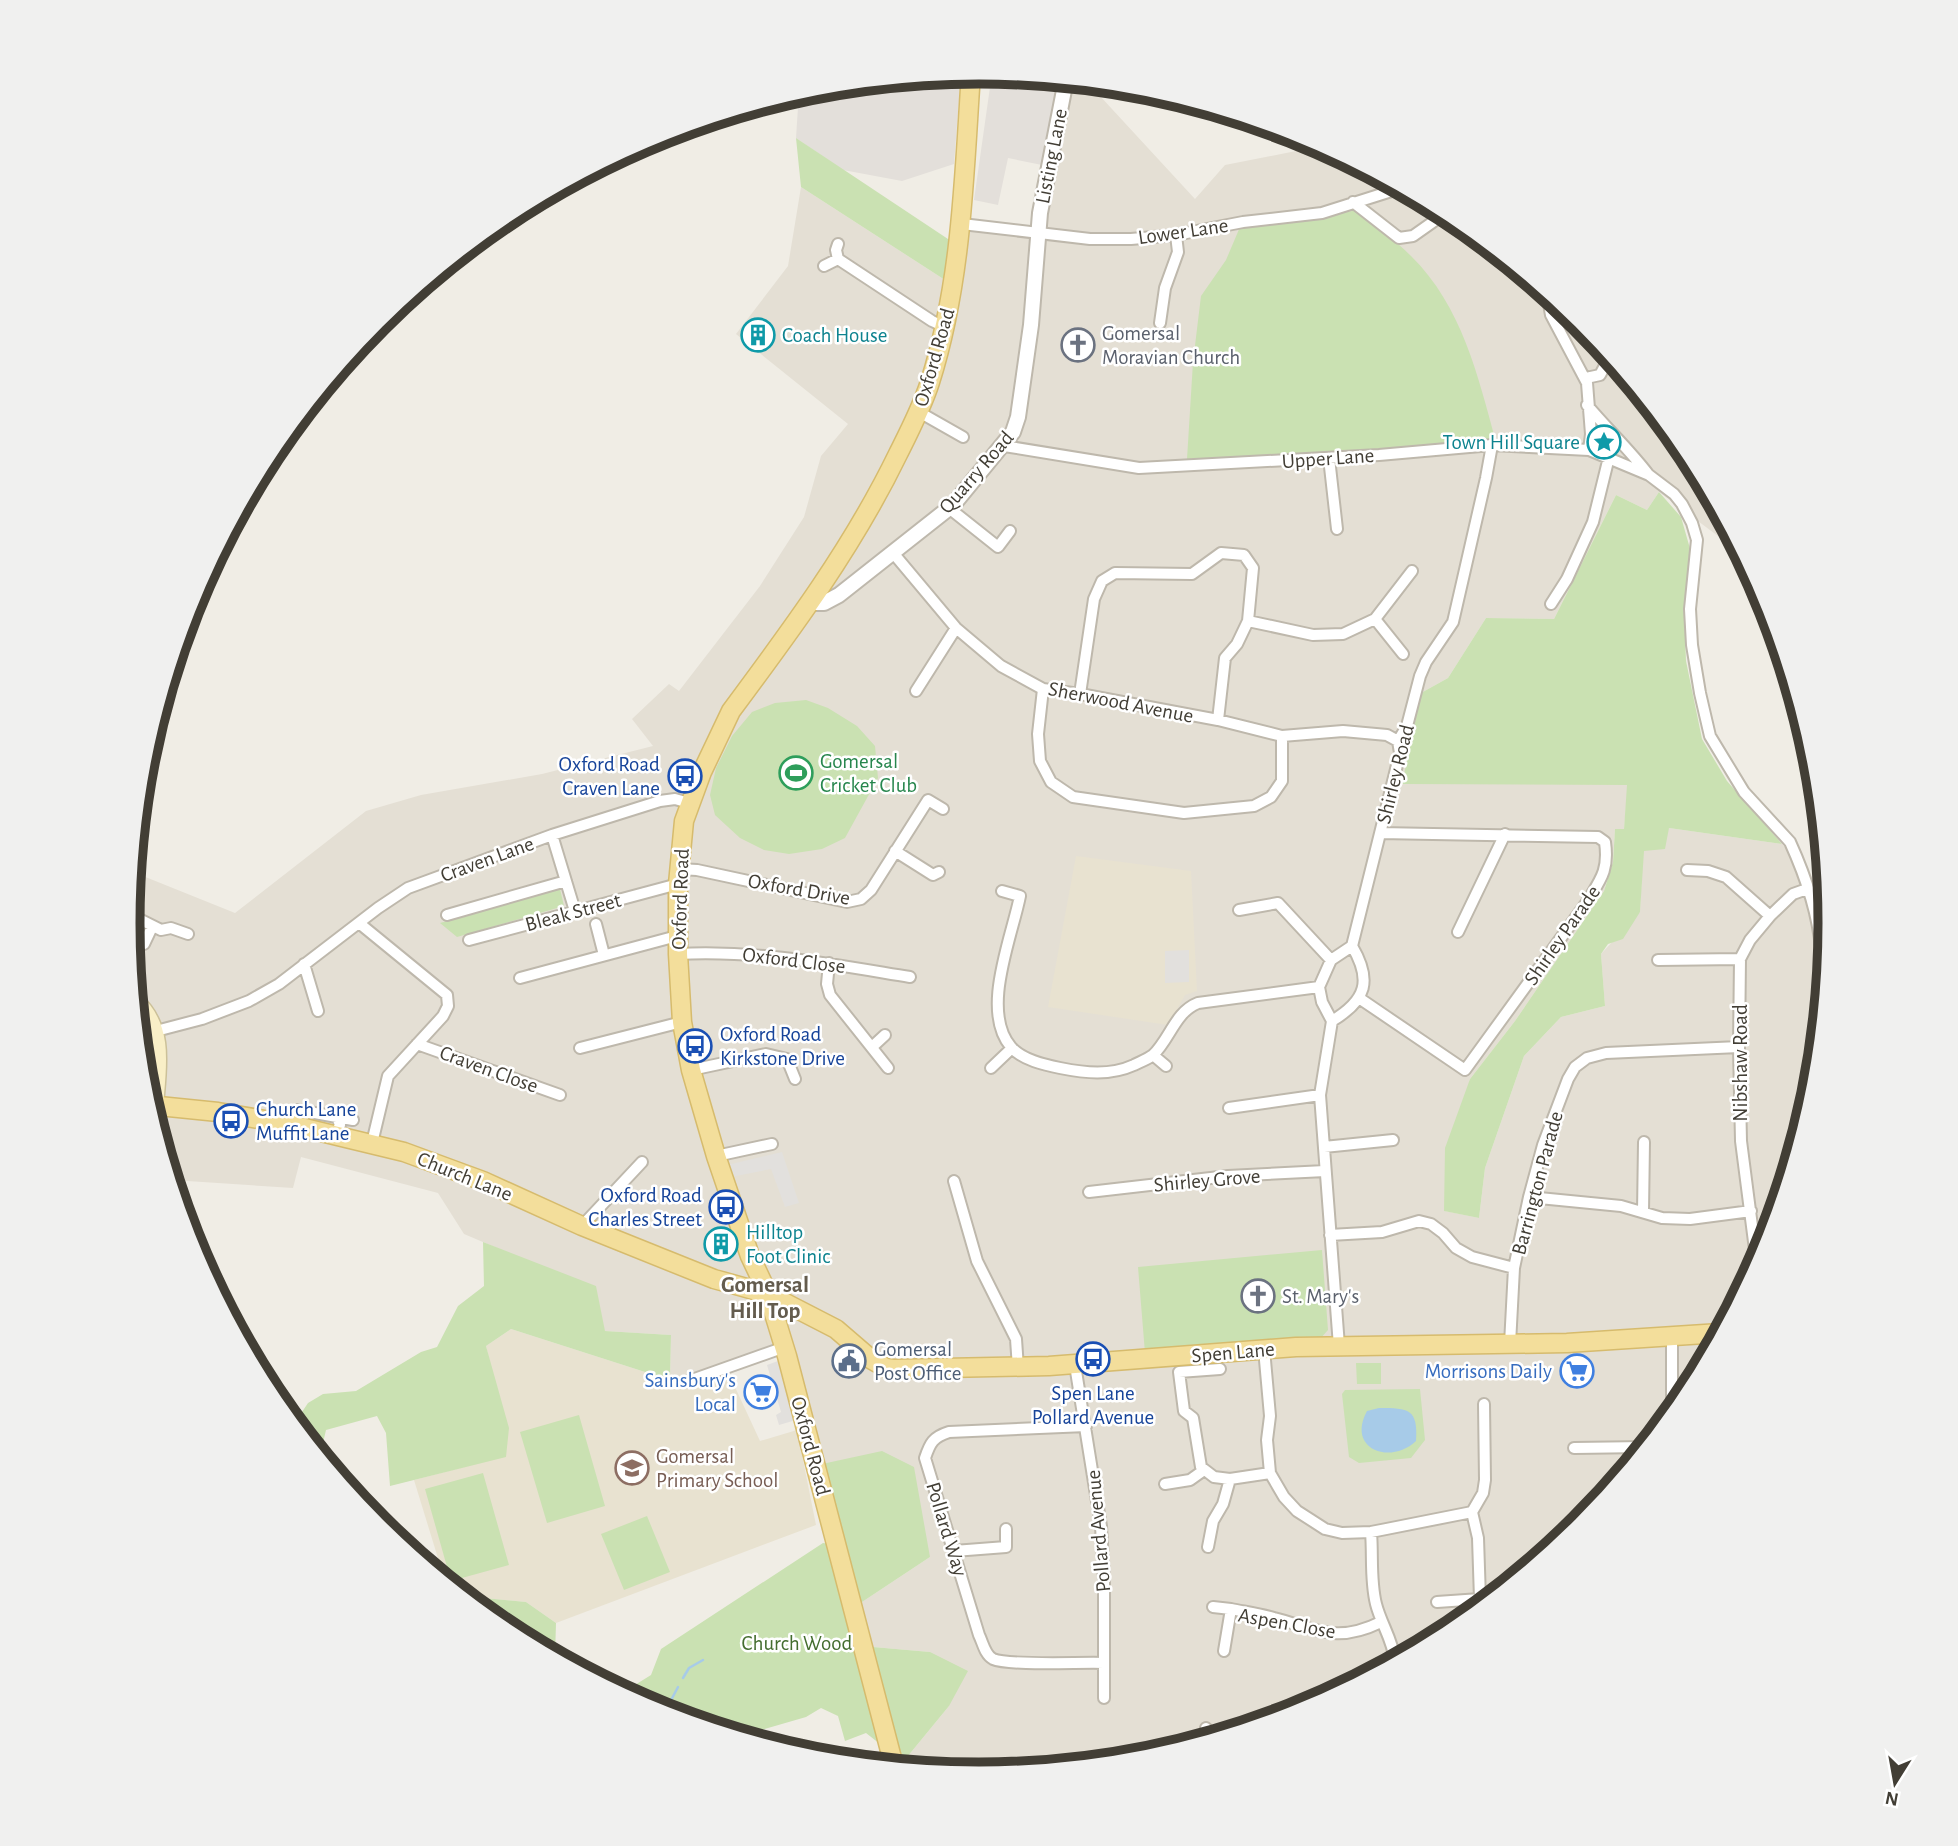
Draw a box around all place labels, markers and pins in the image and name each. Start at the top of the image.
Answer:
building icon: Coach House [739,316,777,354]
place label: Gomersal Moravian Church [1102,323,1240,368]
place label: Coach House [782,325,887,346]
church icon: Gomersal Moravian Church [1059,326,1097,364]
place icon: Town Hill Square [1585,423,1623,461]
place label: Town Hill Square [1442,432,1580,453]
place label: Gomersal Cricket Club [820,751,917,796]
place label: Oxford Road Craven Lane [559,754,660,799]
sports icon: Gomersal Cricket Club [777,754,815,792]
bus stop icon: Oxford Road Craven Lane [666,757,704,795]
place label: Oxford Road Kirkstone Drive [720,1024,845,1069]
bus stop icon: Oxford Road Kirkstone Drive [676,1027,714,1065]
place label: Church Lane Muffit Lane [256,1099,356,1144]
bus stop icon: Church Lane Muffit Lane [212,1102,250,1140]
place label: Oxford Road Charles Street [588,1185,702,1230]
bus stop icon: Oxford Road Charles Street [707,1188,745,1226]
place label: Hilltop Foot Clinic [746,1222,830,1267]
building icon: Hilltop Foot Clinic [702,1225,740,1263]
church icon: St. Mary's [1239,1277,1277,1315]
place label: St. Mary's [1282,1286,1359,1307]
place label: Gomersal Post Office [874,1339,961,1384]
bus stop icon: Spen Lane Pollard Avenue [1074,1340,1112,1378]
public building icon: Gomersal Post Office [830,1342,868,1380]
supermarket icon: Morrisons Daily [1558,1352,1596,1390]
place label: Morrisons Daily [1425,1361,1552,1382]
place label: Sainsbury's Local [645,1370,736,1415]
supermarket icon: Sainsbury's Local [742,1373,780,1411]
place label: Spen Lane Pollard Avenue [1032,1383,1154,1428]
place label: Gomersal Primary School [656,1446,779,1491]
school or university icon: Gomersal Primary School [613,1449,651,1487]

